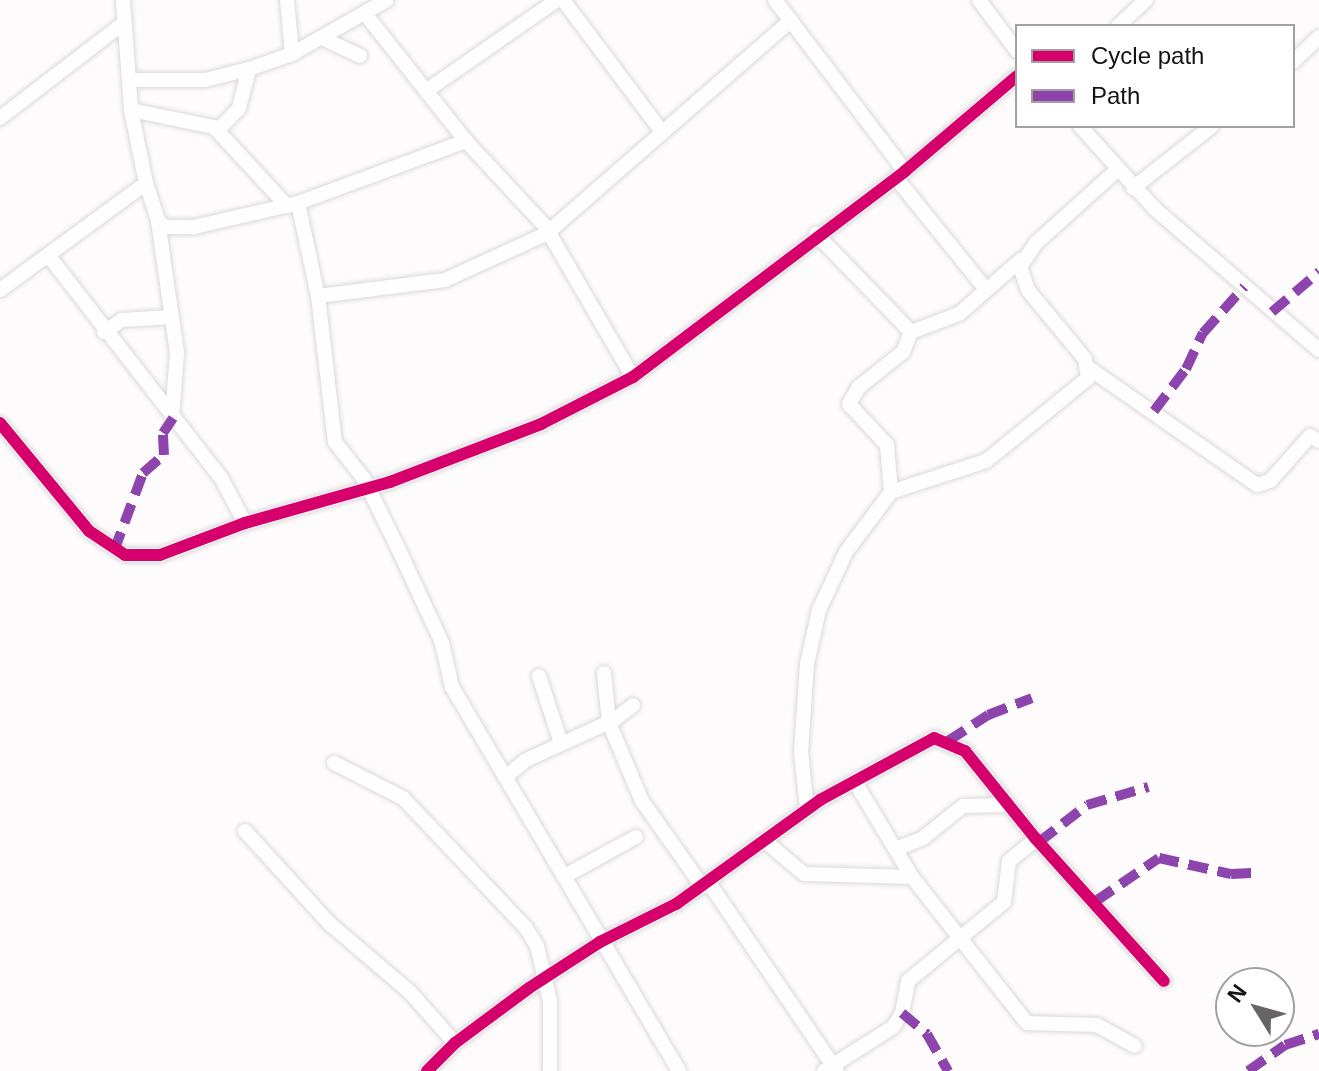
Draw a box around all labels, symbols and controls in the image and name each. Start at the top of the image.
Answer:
legend [1015,24,1295,128]
text: Cycle path [1091,42,1204,69]
text: Path [1091,82,1140,109]
north arrow [1215,967,1295,1047]
text: N [1222,980,1252,1007]

